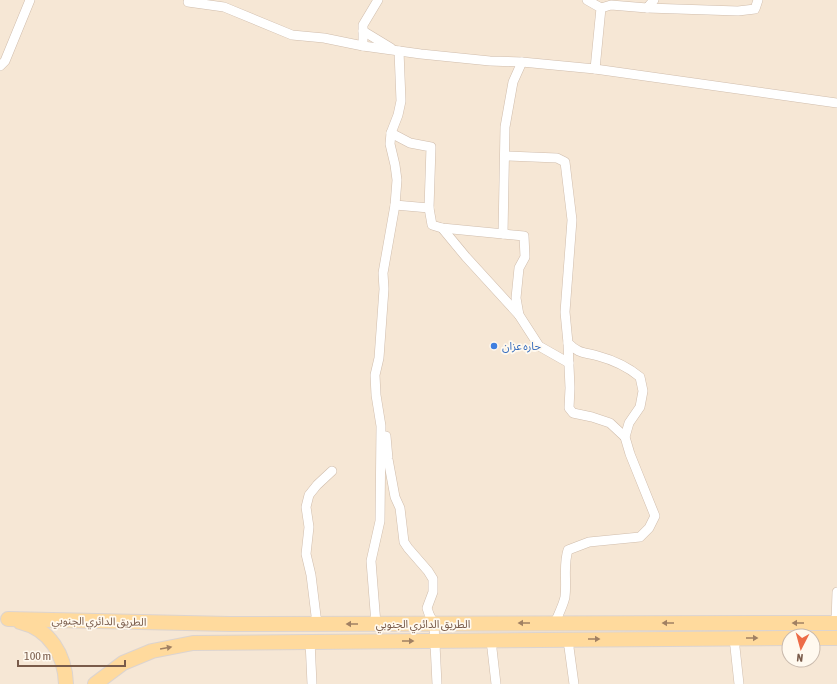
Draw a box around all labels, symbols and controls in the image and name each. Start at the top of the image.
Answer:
place label: حاره عزان [502,340,542,353]
marker: حاره عزان [489,341,499,351]
street label: الطريق الدائري الجنوبي [52,614,146,631]
street label: الطريق الدائري الجنوبي [376,618,470,634]
one-way arrow [517,620,530,626]
one-way arrow [661,620,674,626]
one-way arrow [791,620,804,626]
one-way arrow [345,621,358,627]
north arrow [781,628,821,668]
one-way arrow [746,635,759,641]
one-way arrow [588,636,601,642]
one-way arrow [402,638,415,644]
scale bar [18,642,125,668]
one-way arrow [160,645,172,651]
text: 100 m [24,649,51,663]
text: N [796,652,804,664]

